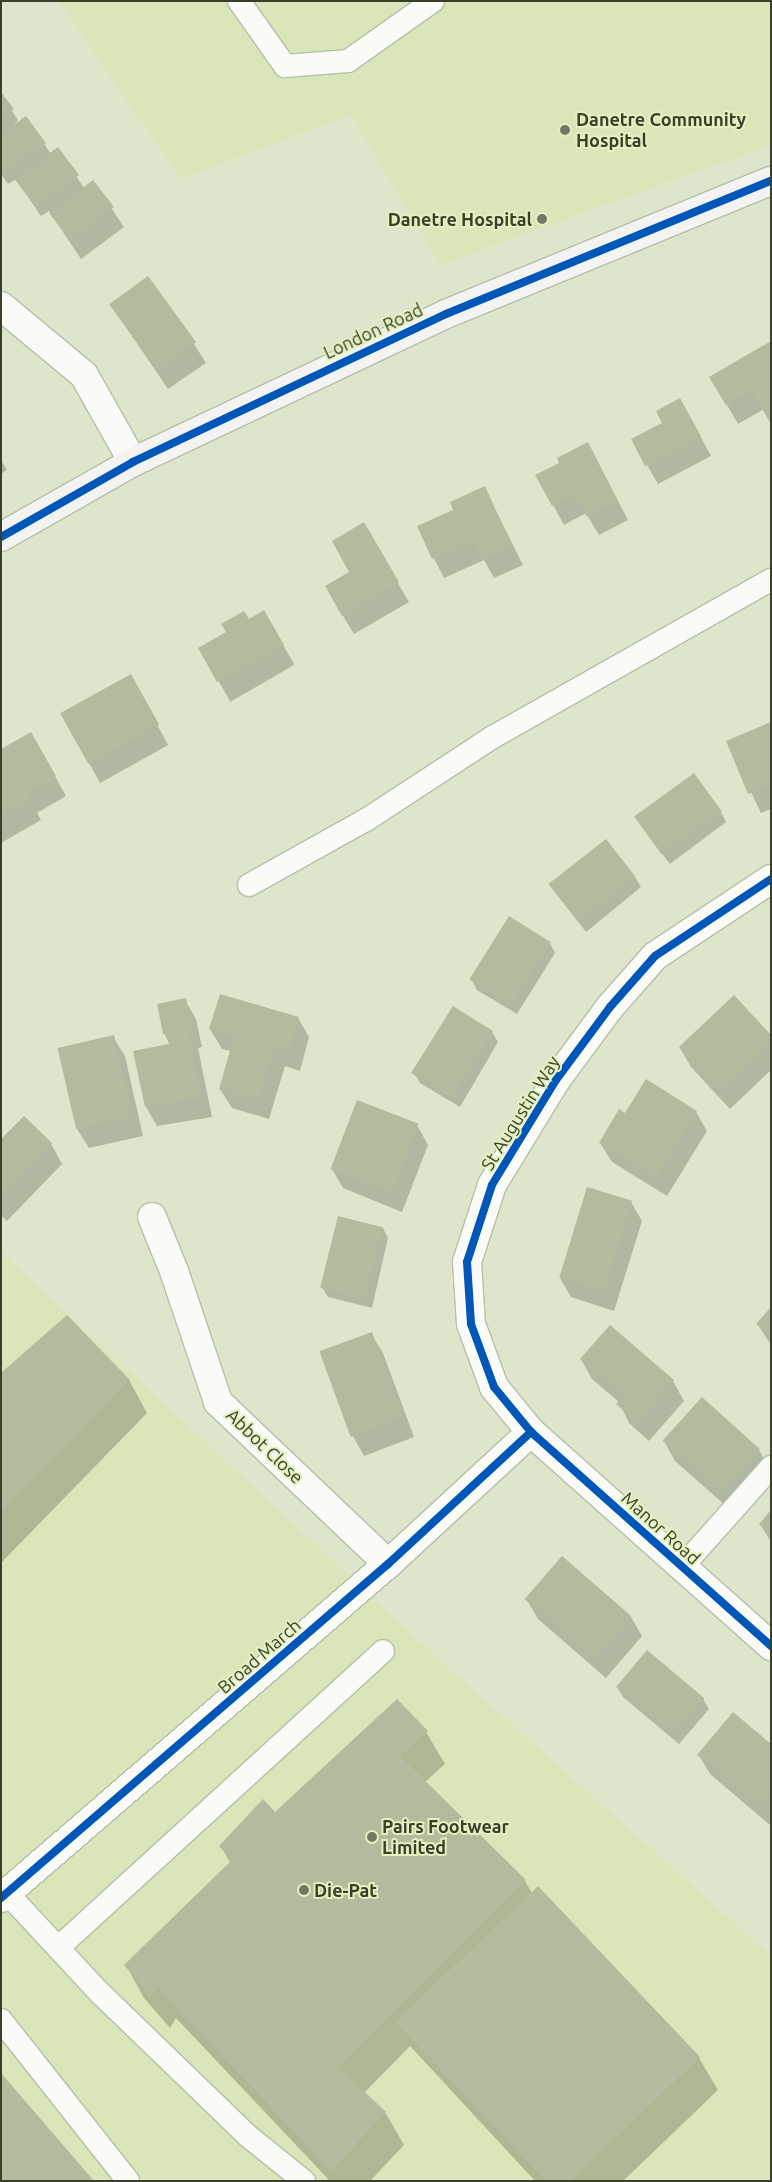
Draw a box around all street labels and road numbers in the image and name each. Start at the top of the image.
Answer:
street label: London Road [320,299,426,363]
street label: St Augustin Way [476,1052,564,1174]
street label: Abbot Close [222,1404,308,1488]
street label: Manor Road [617,1487,705,1569]
street label: Broad March [213,1614,305,1698]

